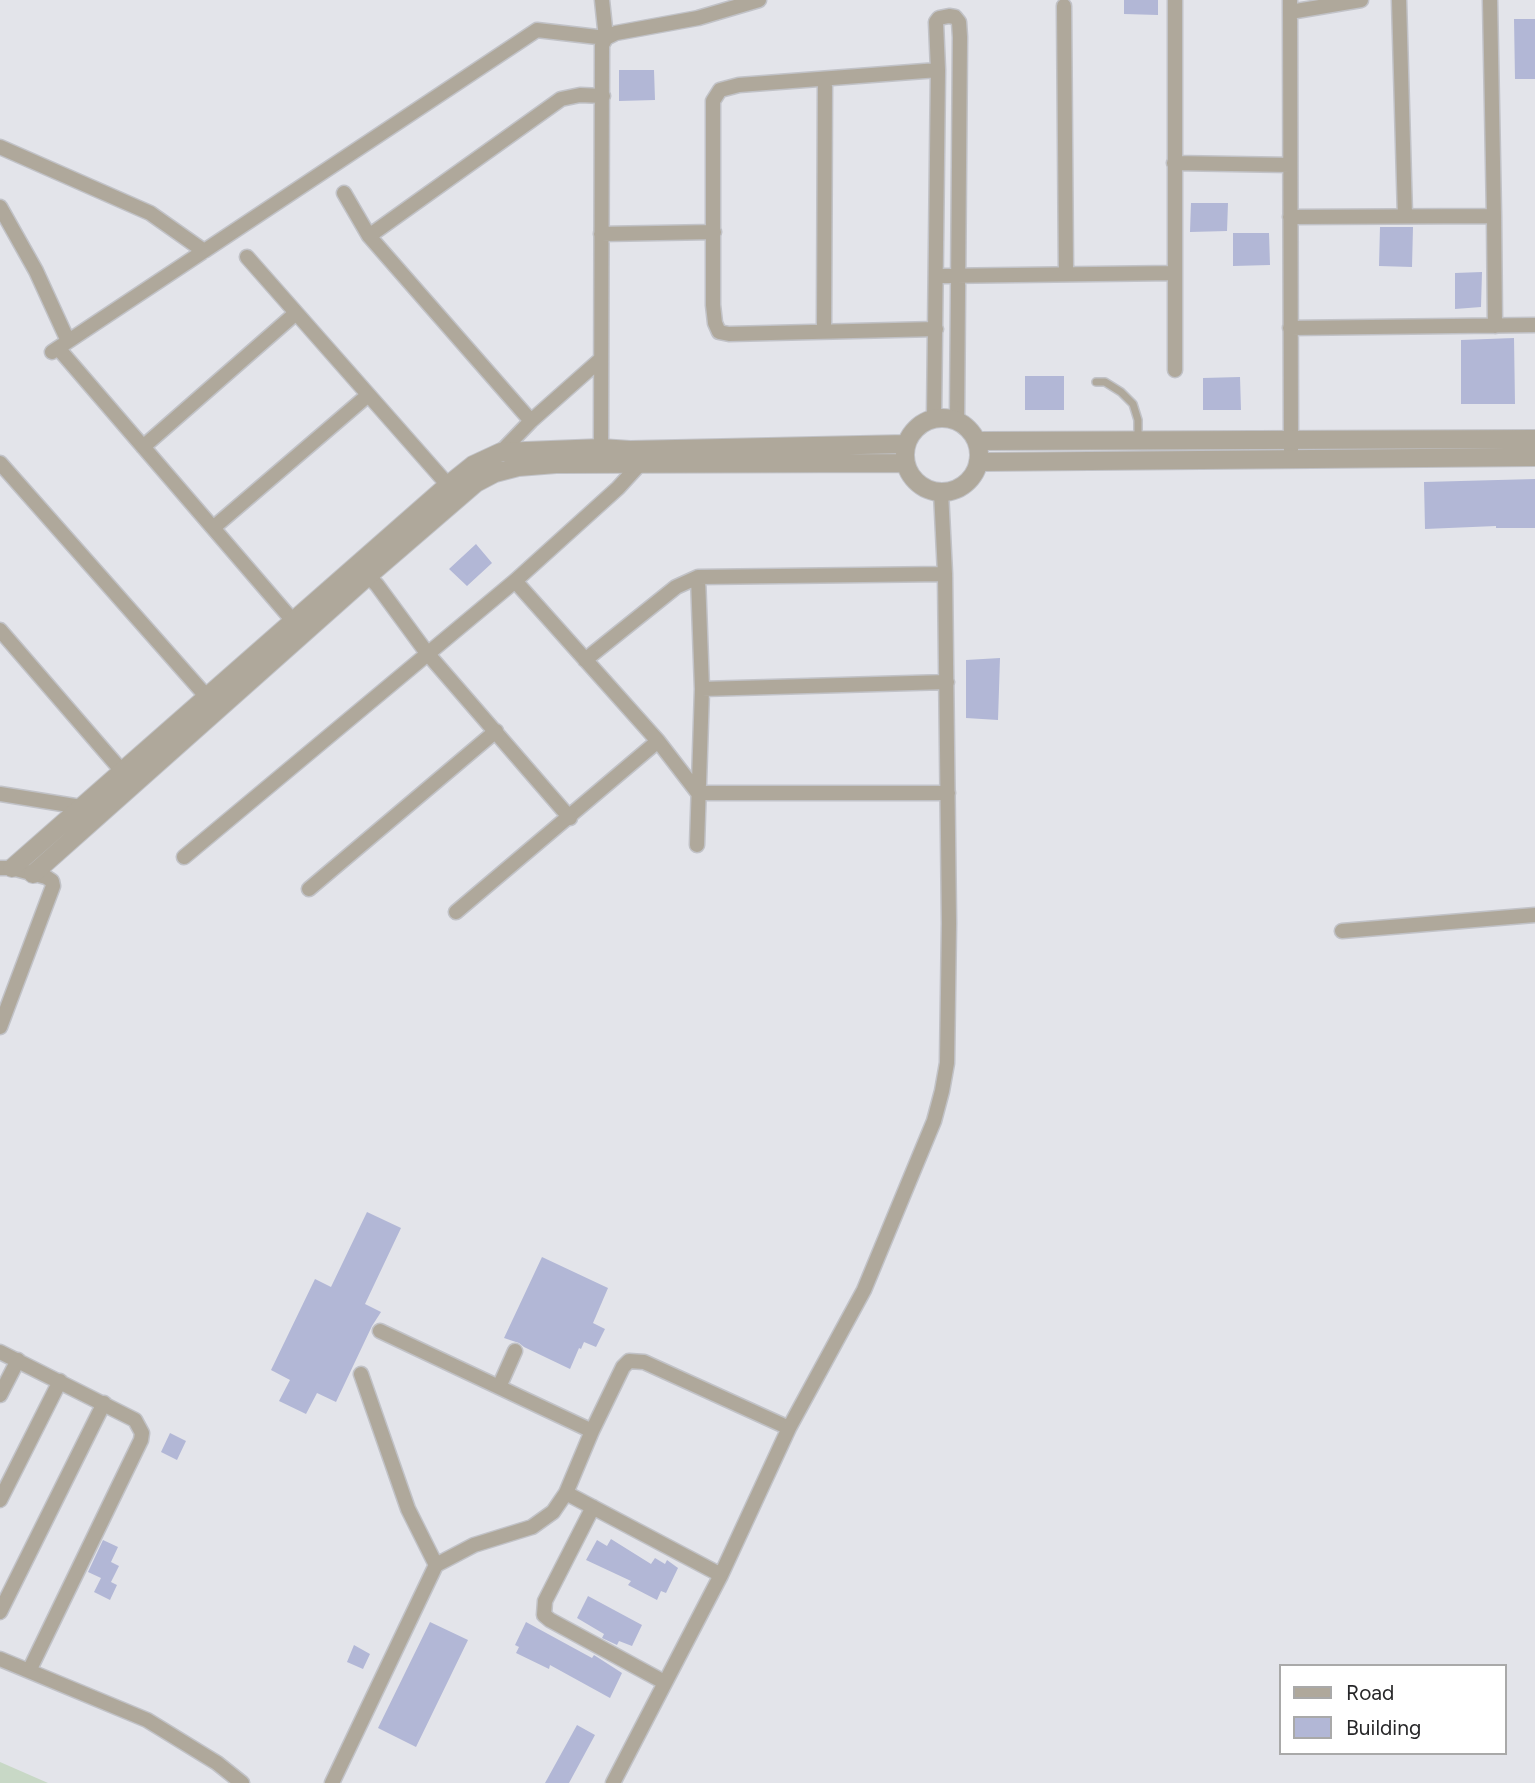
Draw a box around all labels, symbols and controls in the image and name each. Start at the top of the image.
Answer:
legend [1280,1664,1507,1755]
text: Road [1346,1680,1394,1705]
text: Building [1346,1715,1421,1740]

